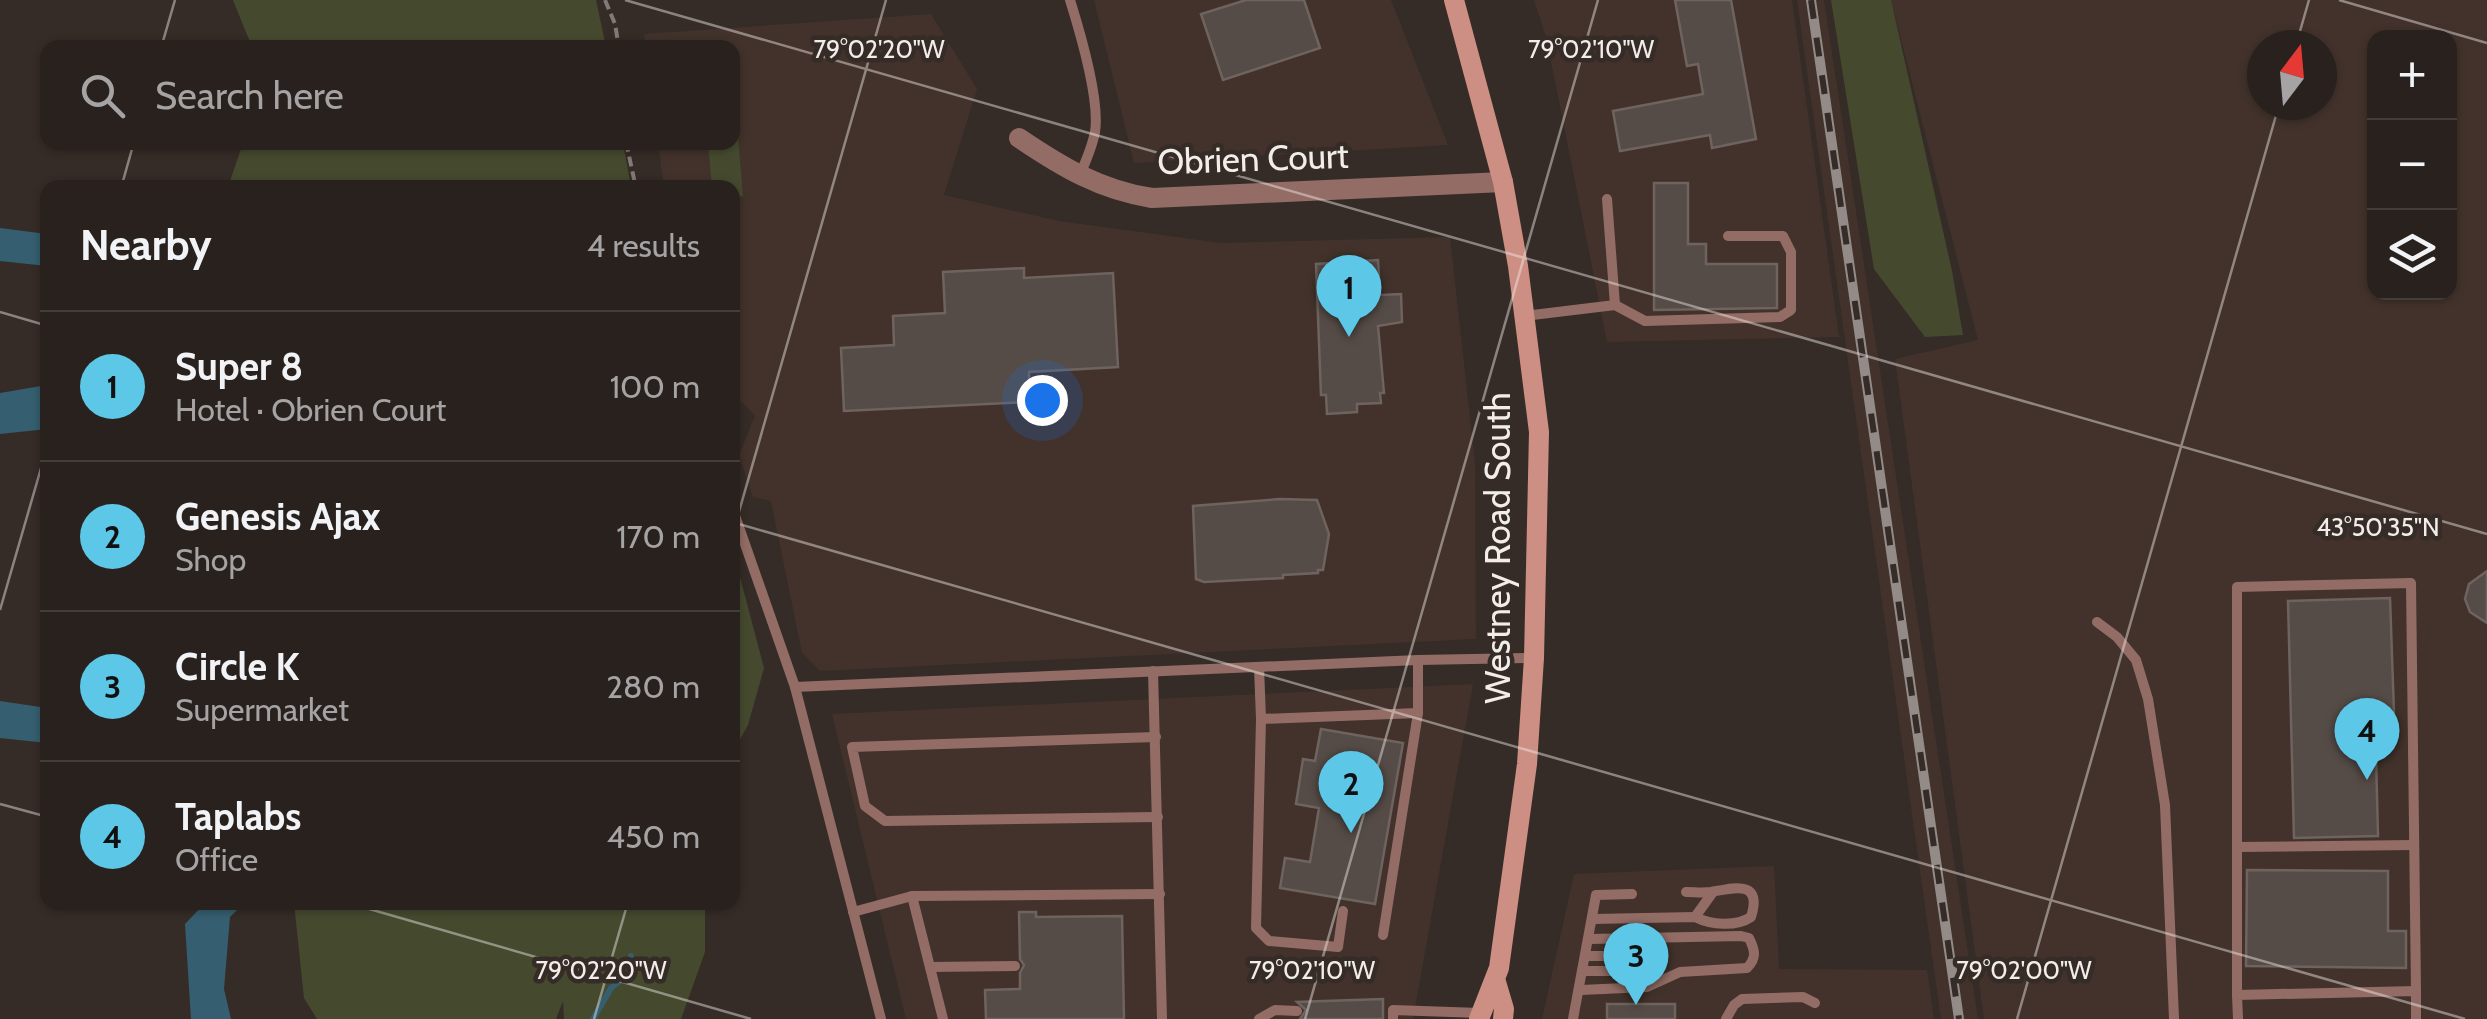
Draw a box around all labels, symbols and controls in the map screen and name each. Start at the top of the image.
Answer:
north arrow [2247,30,2337,120]
map controls [2367,30,2457,300]
button: + [2367,30,2457,120]
text: 79°02'20"W [813,34,945,64]
text: 79°02'10"W [1528,34,1654,64]
search box [40,40,740,150]
icon: search [75,68,130,123]
text: Search here [155,72,344,119]
button: − [2367,120,2457,210]
street label: Obrien Court [1157,134,1350,183]
button: layers [2367,210,2457,300]
text: Nearby [80,219,212,271]
text: 4 results [587,226,700,265]
pin: 1 [1316,255,1382,337]
text: Super 8 [175,343,303,390]
text: 1 [107,367,118,406]
text: 100 m [610,367,700,406]
your location [1017,375,1068,426]
text: Hotel · Obrien Court [175,390,446,429]
street label: Westney Road South [1476,392,1519,704]
text: Genesis Ajax [175,493,380,540]
text: 43°50'35"N [2316,512,2440,542]
text: 2 [104,517,121,556]
text: 170 m [616,517,700,556]
text: Shop [175,540,246,579]
text: Circle K [175,643,299,690]
text: 3 [104,667,121,706]
text: 280 m [606,667,700,706]
text: Supermarket [175,690,349,729]
pin: 4 [2334,698,2400,780]
pin: 2 [1318,750,1384,833]
text: Taplabs [175,793,301,840]
text: 4 [103,817,122,856]
text: 450 m [607,817,700,856]
text: Office [175,840,258,879]
pin: 3 [1604,922,1668,1005]
text: 79°02'20"W [535,955,667,985]
text: 79°02'10"W [1249,955,1375,985]
text: 79°02'00"W [1956,955,2092,985]

